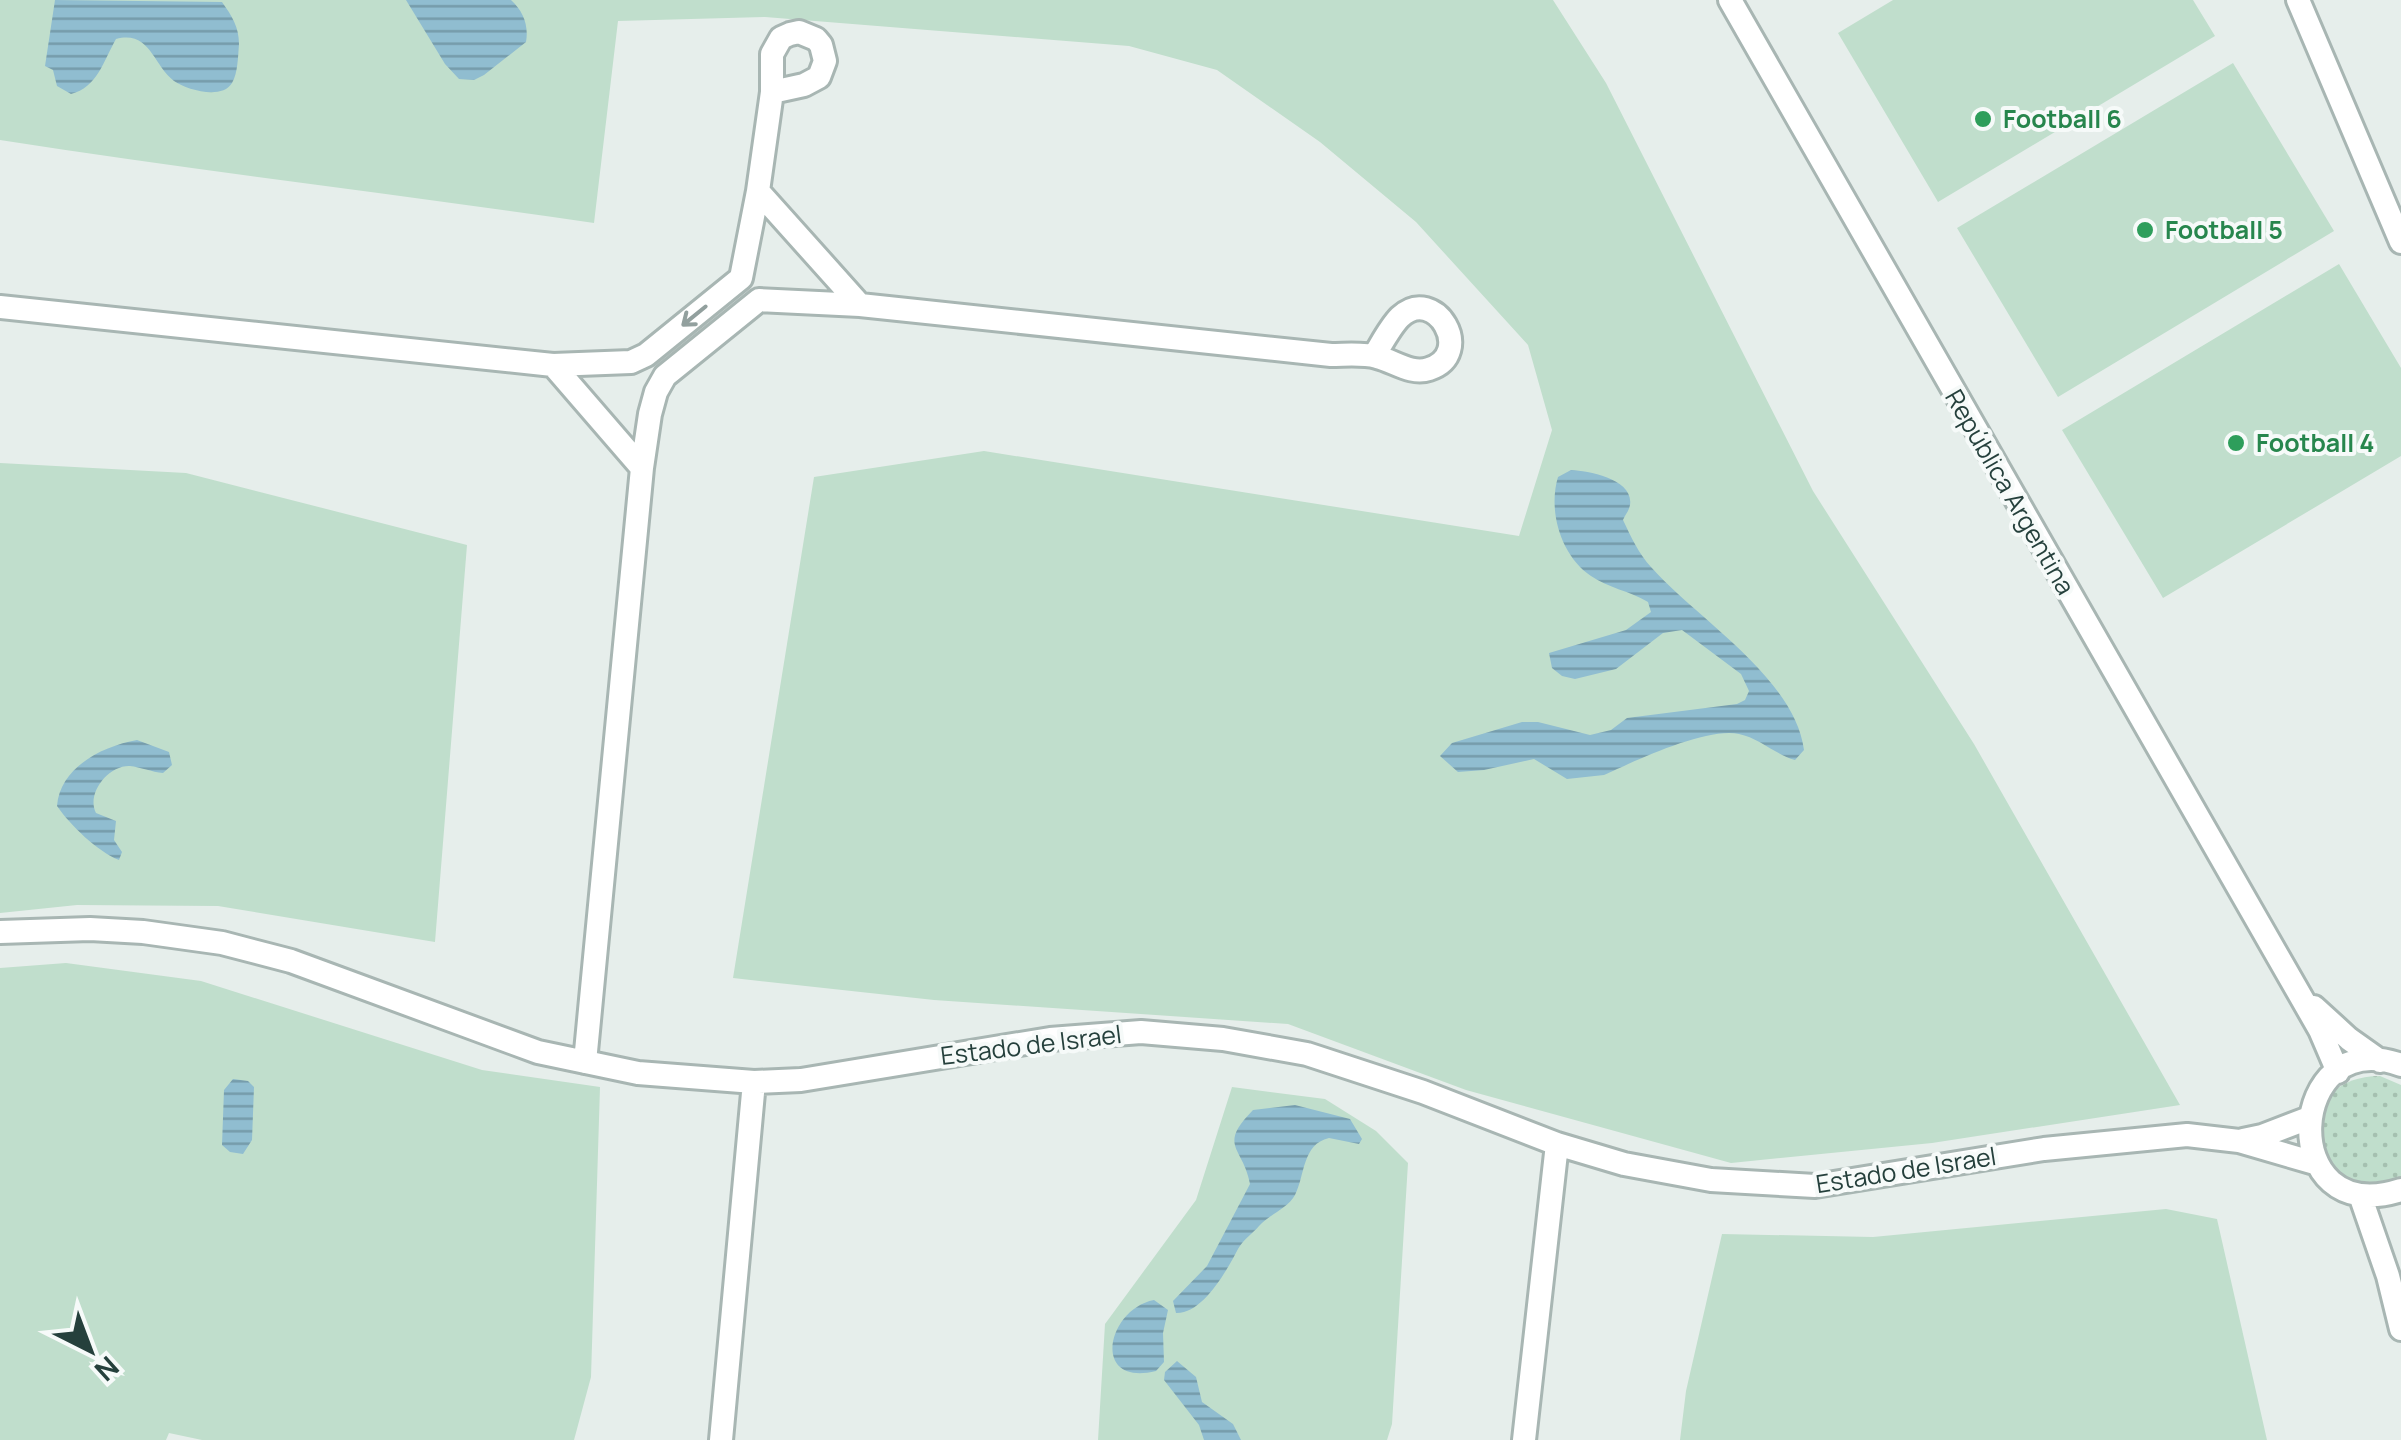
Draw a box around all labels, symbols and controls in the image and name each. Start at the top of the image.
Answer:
place label: Football 6 [2003,101,2122,136]
marker: Football 6 [1972,108,1994,130]
place label: Football 5 [2165,212,2283,247]
marker: Football 5 [2134,219,2156,241]
one-way arrow [681,305,707,327]
street label: República Argentina [1937,383,2083,601]
place label: Football 4 [2256,425,2374,460]
marker: Football 4 [2225,432,2247,454]
street label: Estado de Israel [938,1016,1123,1073]
street label: Estado de Israel [1813,1138,1999,1201]
north arrow [40,1300,140,1400]
text: N [87,1348,128,1390]

